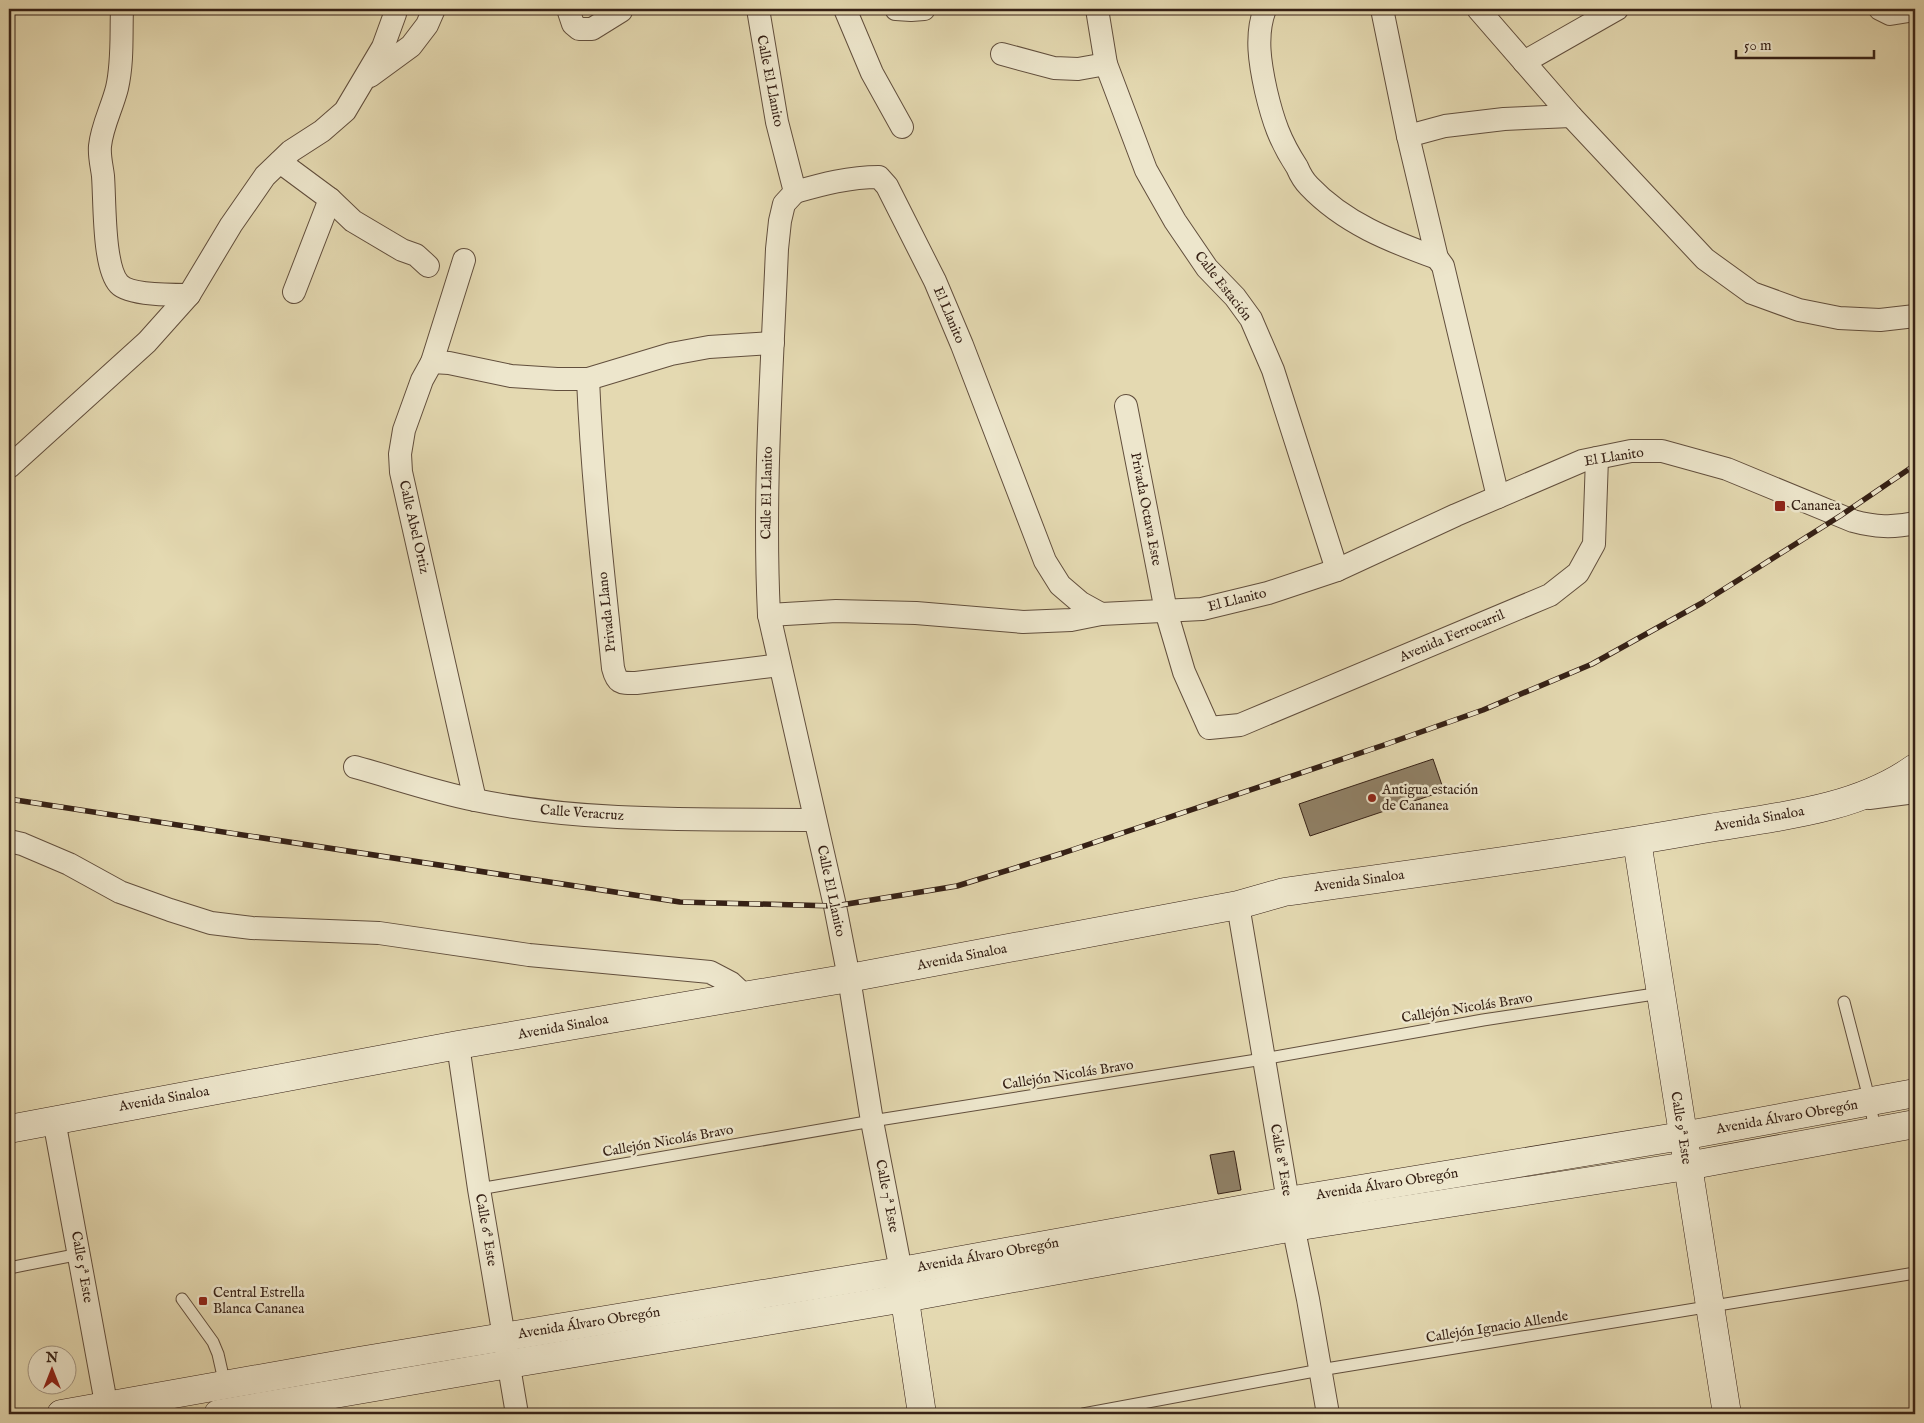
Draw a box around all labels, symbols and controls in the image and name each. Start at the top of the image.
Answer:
scale bar [1736,28,1874,60]
street label: Calle El Llanito [752,34,788,129]
text: 50 m [1744,36,1772,55]
street label: Calle Estación [1190,248,1256,325]
street label: El Llanito [929,284,969,347]
street label: El Llanito [1583,443,1645,471]
street label: Calle El Llanito [757,446,777,540]
street label: Privada Octava Este [1126,451,1166,568]
street label: Calle Abel Ortiz [395,479,434,576]
place label: Cananea [1791,497,1841,515]
marker: Cananea [1773,499,1787,513]
street label: Privada Llano [594,571,620,653]
street label: El Llanito [1206,584,1269,616]
street label: Avenida Ferrocarril [1396,606,1507,667]
place label: Antigua estación de Cananea [1381,781,1479,815]
marker: Antigua estación de Cananea [1366,792,1378,804]
street label: Calle Veracruz [539,801,625,825]
street label: Avenida Sinaloa [1712,802,1806,836]
street label: Calle El Llanito [813,844,850,939]
street label: Avenida Sinaloa [1312,866,1406,896]
street label: Avenida Sinaloa [915,939,1009,975]
street label: Callejón Nicolás Bravo [1400,989,1534,1027]
street label: Avenida Sinaloa [516,1010,610,1044]
street label: Callejón Nicolás Bravo [1001,1056,1135,1094]
street label: Avenida Sinaloa [117,1082,211,1116]
street label: Calle 9ª Este [1666,1090,1696,1166]
street label: Avenida Álvaro Obregón [1714,1095,1860,1139]
street label: Callejón Nicolás Bravo [601,1121,735,1161]
street label: Calle 8ª Este [1266,1123,1296,1198]
street label: Calle 7ª Este [871,1158,903,1235]
street label: Avenida Álvaro Obregón [1314,1163,1460,1204]
street label: Calle 6ª Este [471,1192,501,1268]
street label: Calle 5ª Este [67,1230,97,1305]
street label: Avenida Álvaro Obregón [915,1233,1061,1277]
place label: Central Estrella Blanca Cananea [213,1284,305,1318]
marker: Central Estrella Blanca Cananea [197,1295,209,1307]
street label: Avenida Álvaro Obregón [516,1302,662,1343]
street label: Callejón Ignacio Allende [1425,1307,1570,1347]
north arrow [28,1346,78,1396]
text: N [45,1349,58,1367]

